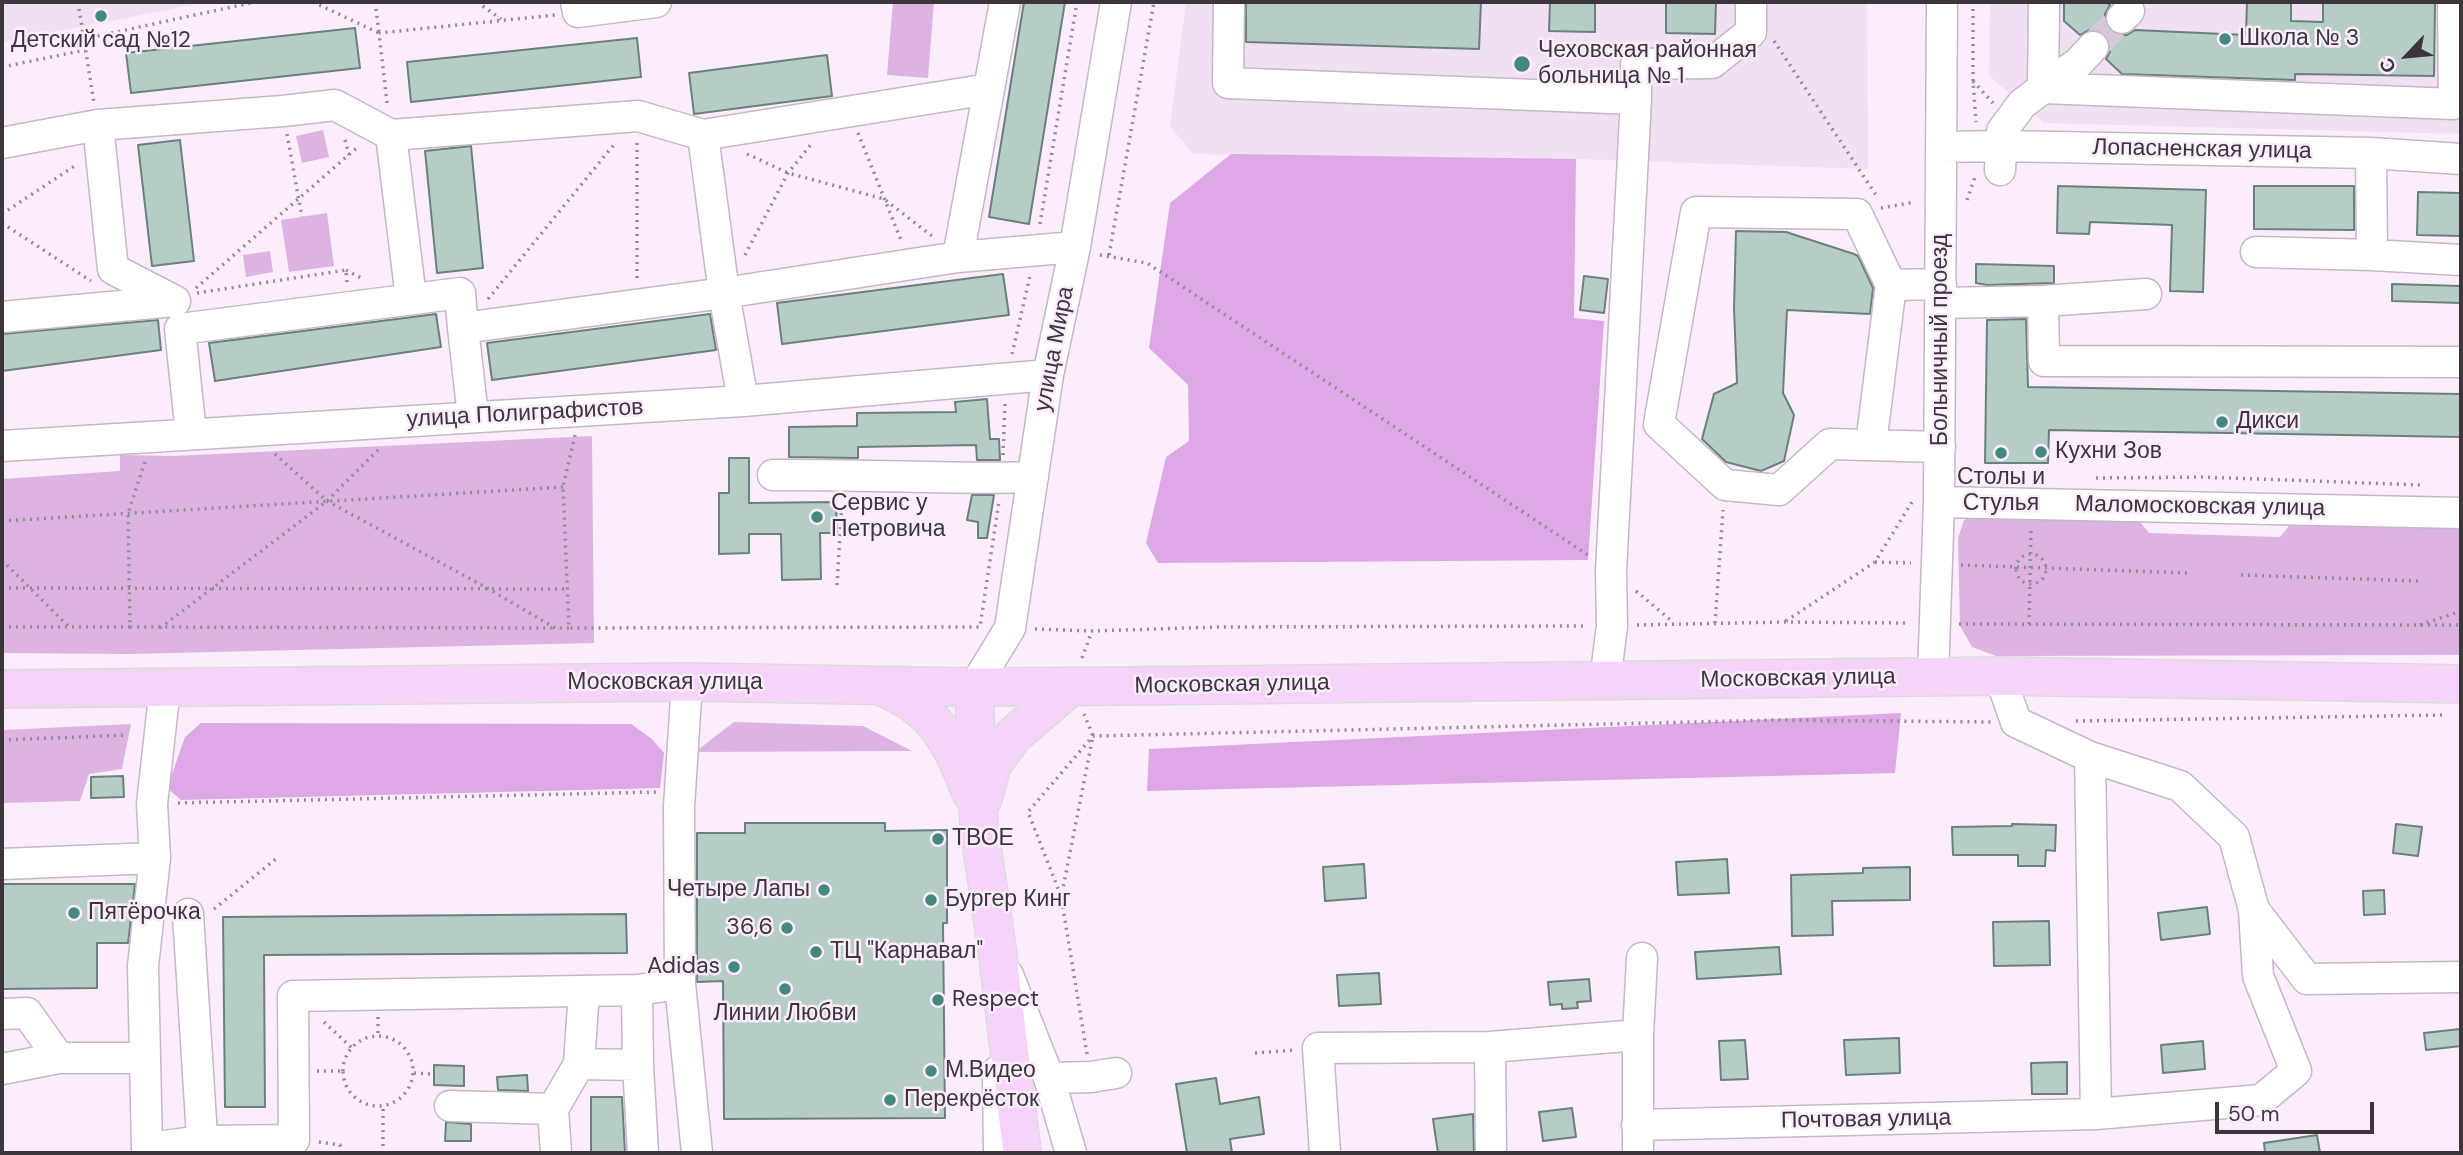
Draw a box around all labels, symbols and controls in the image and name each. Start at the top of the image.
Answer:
marker: Детский сад №12 [93,8,109,24]
north arrow [2372,21,2442,91]
place label: Школа № 3 [2239,25,2359,53]
place label: Детский сад №12 [11,27,191,55]
marker: Школа № 3 [2217,31,2233,47]
place label: Чеховская районная больница № 1 [1538,37,1757,91]
marker: Чеховская районная больница № 1 [1512,54,1532,74]
text: С [2373,54,2402,77]
street label: Лопасненская улица [2092,134,2312,166]
street label: Больничный проезд [1927,234,1955,446]
street label: улица Мира [1029,284,1081,414]
street label: улица Полиграфистов [406,394,644,434]
place label: Дикси [2236,408,2299,436]
marker: Дикси [2214,414,2230,430]
place label: Кухни Зов [2055,438,2162,466]
marker: Кухни Зов [2033,444,2049,460]
marker: Столы и Стулья [1993,445,2009,461]
place label: Столы и Стулья [1957,464,2045,518]
place label: Сервис у Петровича [831,490,946,544]
street label: Маломосковская улица [2075,491,2325,523]
marker: Сервис у Петровича [809,509,825,525]
street label: Московская улица [1700,663,1896,695]
street label: Московская улица [567,669,763,697]
street label: Московская улица [1134,669,1330,701]
place label: ТВОЕ [952,825,1014,853]
marker: ТВОЕ [930,831,946,847]
place label: Четыре Лапы [667,876,810,904]
marker: Четыре Лапы [816,882,832,898]
place label: Бургер Кинг [945,886,1071,914]
marker: Бургер Кинг [923,892,939,908]
place label: Пятёрочка [88,899,201,927]
marker: Пятёрочка [66,905,82,921]
place label: 36,6 [726,914,773,942]
marker: 36,6 [779,920,795,936]
place label: ТЦ "Карнавал" [830,938,983,966]
marker: ТЦ "Карнавал" [808,944,824,960]
place label: Adidas [647,953,720,981]
marker: Adidas [726,959,742,975]
marker: Линии Любви [777,981,793,997]
place label: Respect [952,986,1039,1014]
marker: Respect [930,992,946,1008]
place label: Линии Любви [713,1000,857,1028]
place label: М.Видео [945,1057,1036,1085]
marker: М.Видео [923,1063,939,1079]
place label: Перекрёсток [904,1086,1039,1114]
scale bar [2218,1088,2377,1132]
marker: Перекрёсток [882,1092,898,1108]
text: 50 m [2228,1100,2279,1128]
street label: Почтовая улица [1781,1105,1951,1135]

